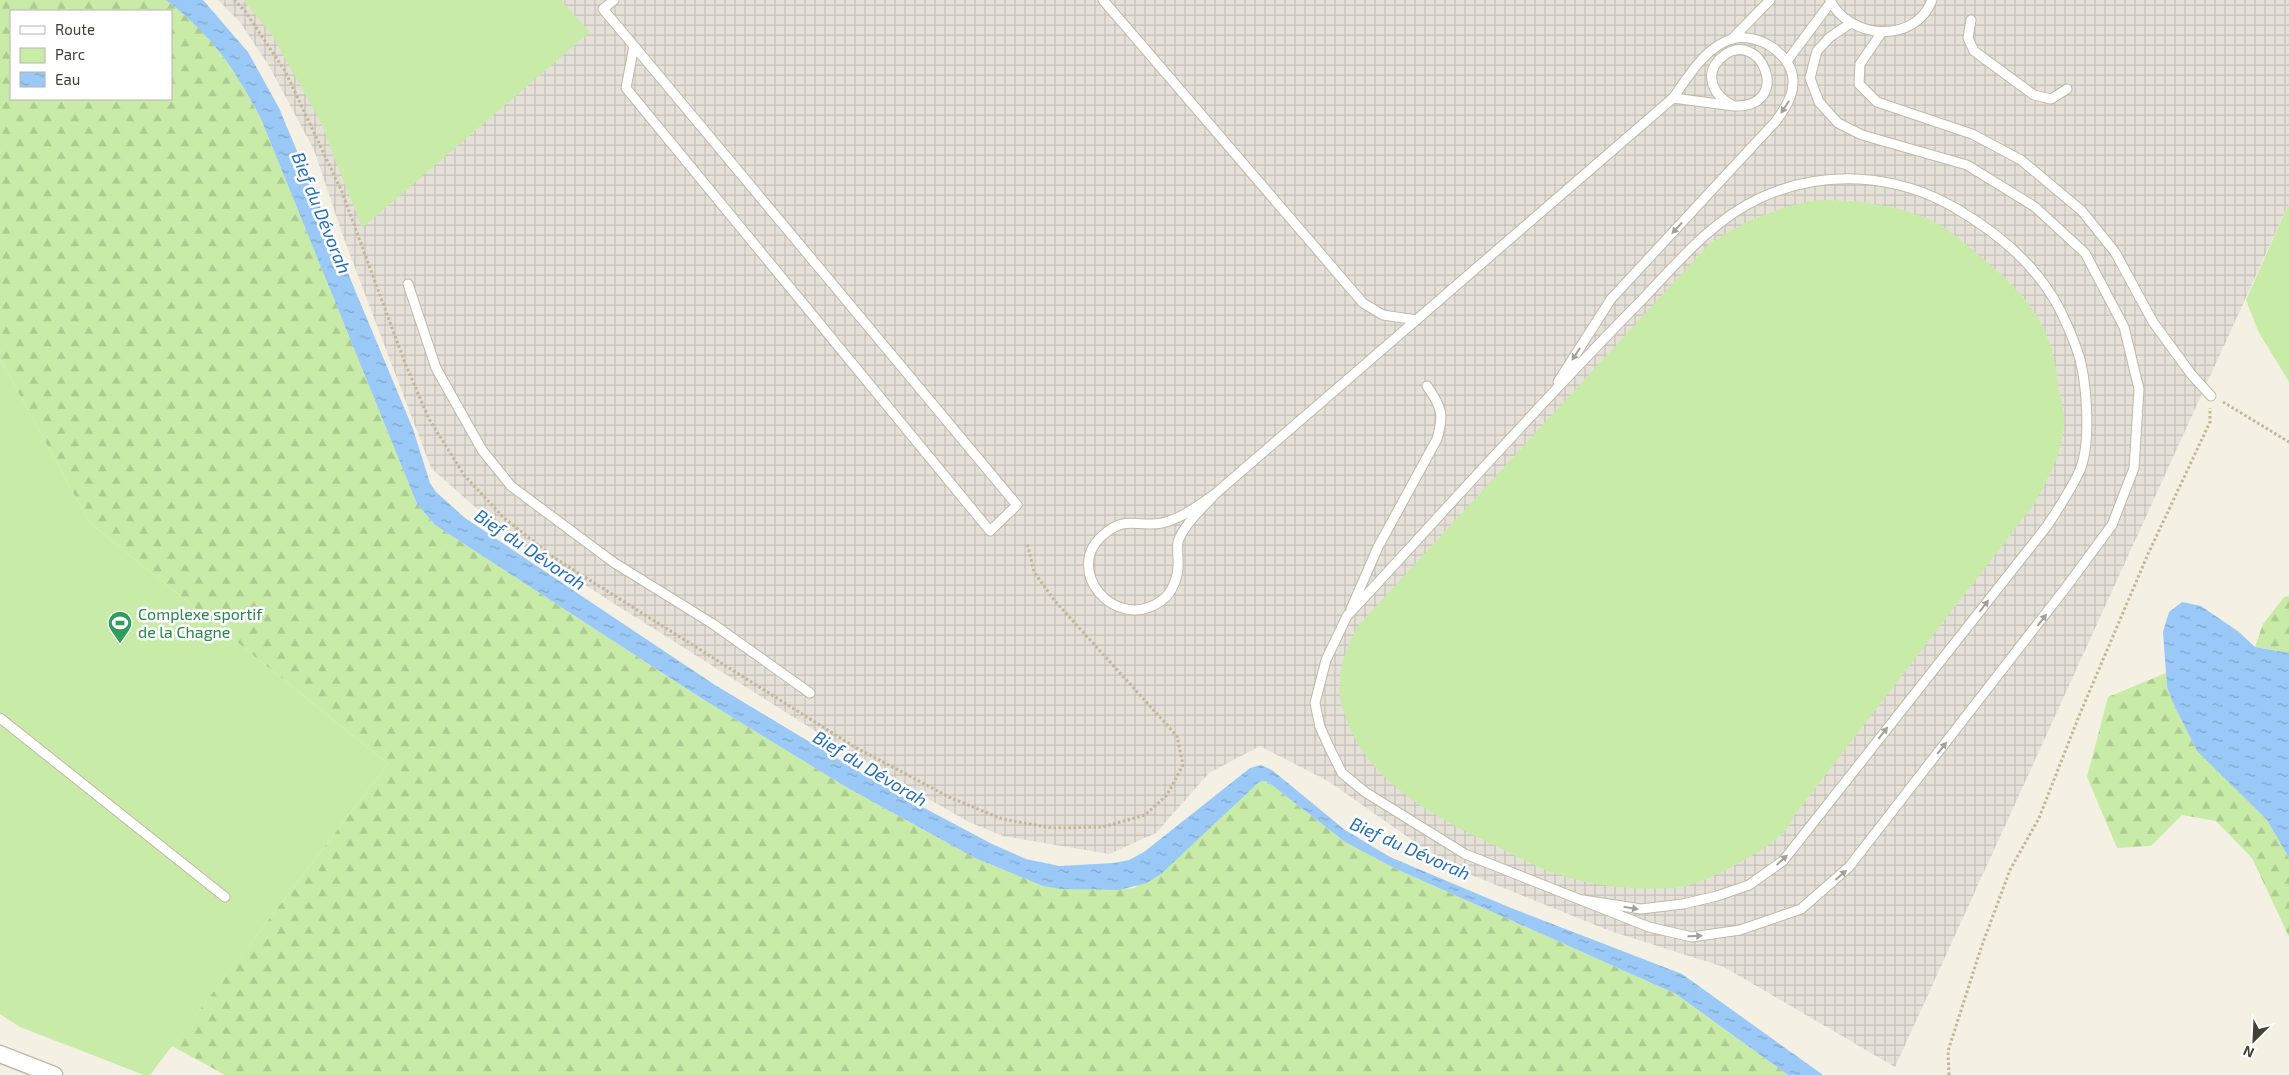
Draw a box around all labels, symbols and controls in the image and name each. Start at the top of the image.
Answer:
legend [10,10,172,100]
text: Route [55,20,95,38]
text: Parc [55,45,85,63]
text: Eau [55,70,80,88]
one-way arrow [1780,100,1790,114]
water label: Bief du Dévorah [288,149,356,277]
one-way arrow [1671,221,1683,233]
one-way arrow [1571,348,1581,361]
water label: Bief du Dévorah [471,504,590,594]
one-way arrow [1979,599,1989,613]
place label: Complexe sportif de la Chagne [138,604,263,641]
sports icon: Complexe sportif de la Chagne [107,610,133,644]
one-way arrow [2036,614,2047,627]
water label: Bief du Dévorah [809,725,932,811]
one-way arrow [1878,727,1889,740]
one-way arrow [1937,741,1947,755]
water label: Bief du Dévorah [1347,812,1474,884]
one-way arrow [1775,854,1787,866]
one-way arrow [1834,869,1846,881]
one-way arrow [1623,904,1639,912]
one-way arrow [1687,932,1703,940]
north arrow [2229,1015,2279,1065]
text: N [2240,1043,2257,1062]

